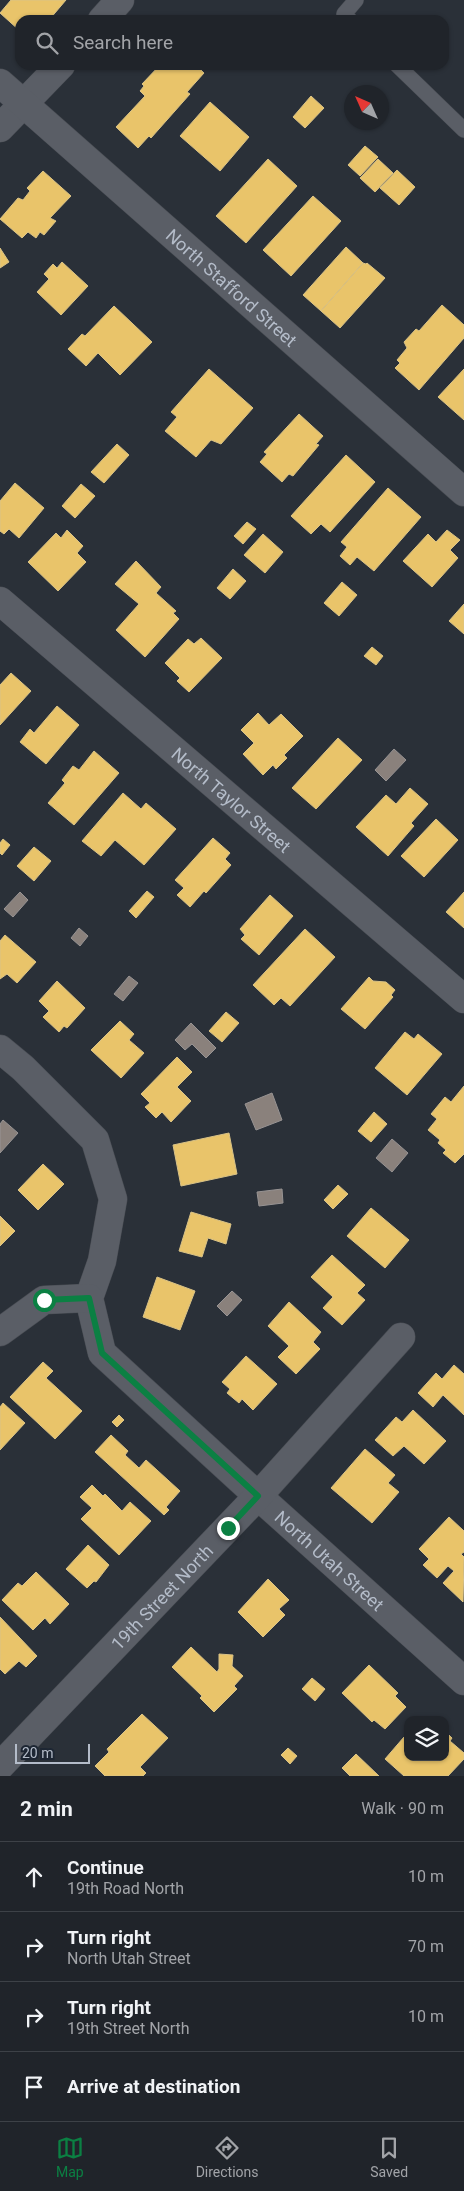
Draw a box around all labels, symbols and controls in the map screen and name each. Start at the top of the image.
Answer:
search box [15,15,449,70]
icon: search [33,29,61,57]
text: Search here [73,31,173,54]
north arrow [344,85,389,130]
street label: North Stafford Street [162,224,302,351]
street label: North Taylor Street [168,743,295,857]
route start [33,1289,56,1312]
street label: North Utah Street [271,1506,389,1615]
route end [217,1517,240,1540]
street label: 19th Street North [106,1540,217,1654]
map controls [404,1716,449,1761]
button: layers [404,1716,449,1761]
scale bar [15,1741,90,1764]
text: 20 m [22,1745,54,1761]
text: 2 min [20,1797,73,1821]
text: Walk · 90 m [361,1799,444,1818]
text: Continue [67,1856,144,1879]
icon: ahead [20,1863,48,1891]
text: 10 m [408,1867,444,1886]
text: 19th Road North [67,1879,184,1898]
text: Turn right [67,1926,151,1949]
icon: right [20,1933,48,1961]
text: 70 m [408,1937,444,1956]
text: North Utah Street [67,1949,191,1968]
text: Turn right [67,1996,151,2019]
icon: right [20,2003,48,2031]
text: 10 m [408,2007,444,2026]
text: 19th Street North [67,2019,190,2038]
icon: arrive [20,2073,48,2101]
text: Arrive at destination [67,2075,240,2098]
tab: Map [56,2134,84,2180]
tab: Directions [196,2134,259,2180]
tab: Saved [370,2134,408,2180]

